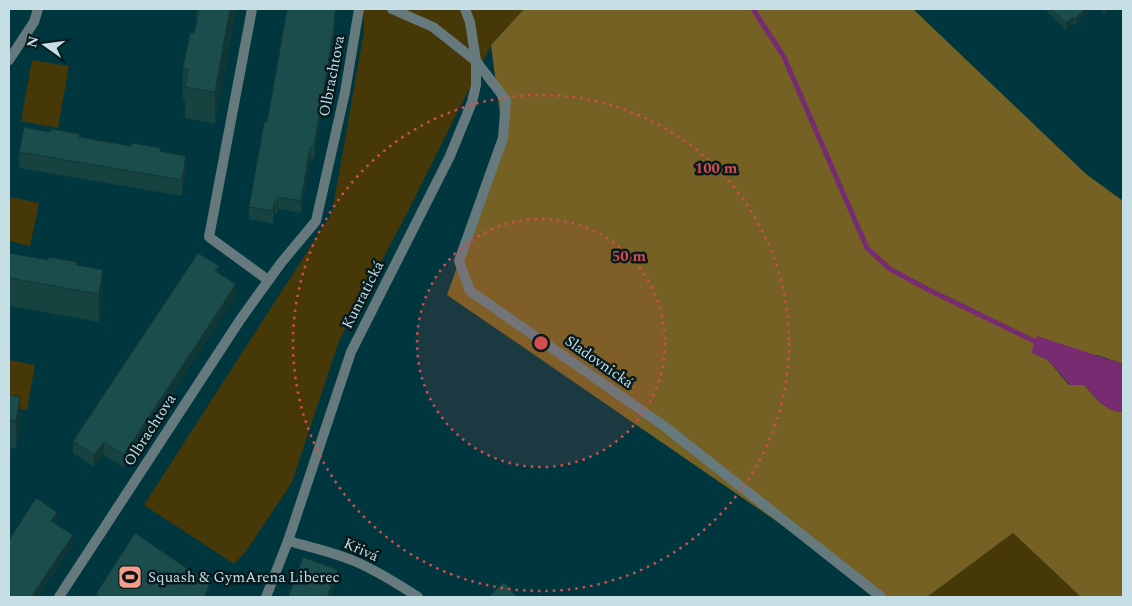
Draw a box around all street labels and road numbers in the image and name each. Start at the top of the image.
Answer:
street label: Olbrachtova [313,33,351,119]
street label: Kunratická [336,256,390,333]
street label: Sladovnická [560,330,639,395]
street label: Olbrachtova [118,389,182,471]
street label: Křivá [340,532,383,568]

